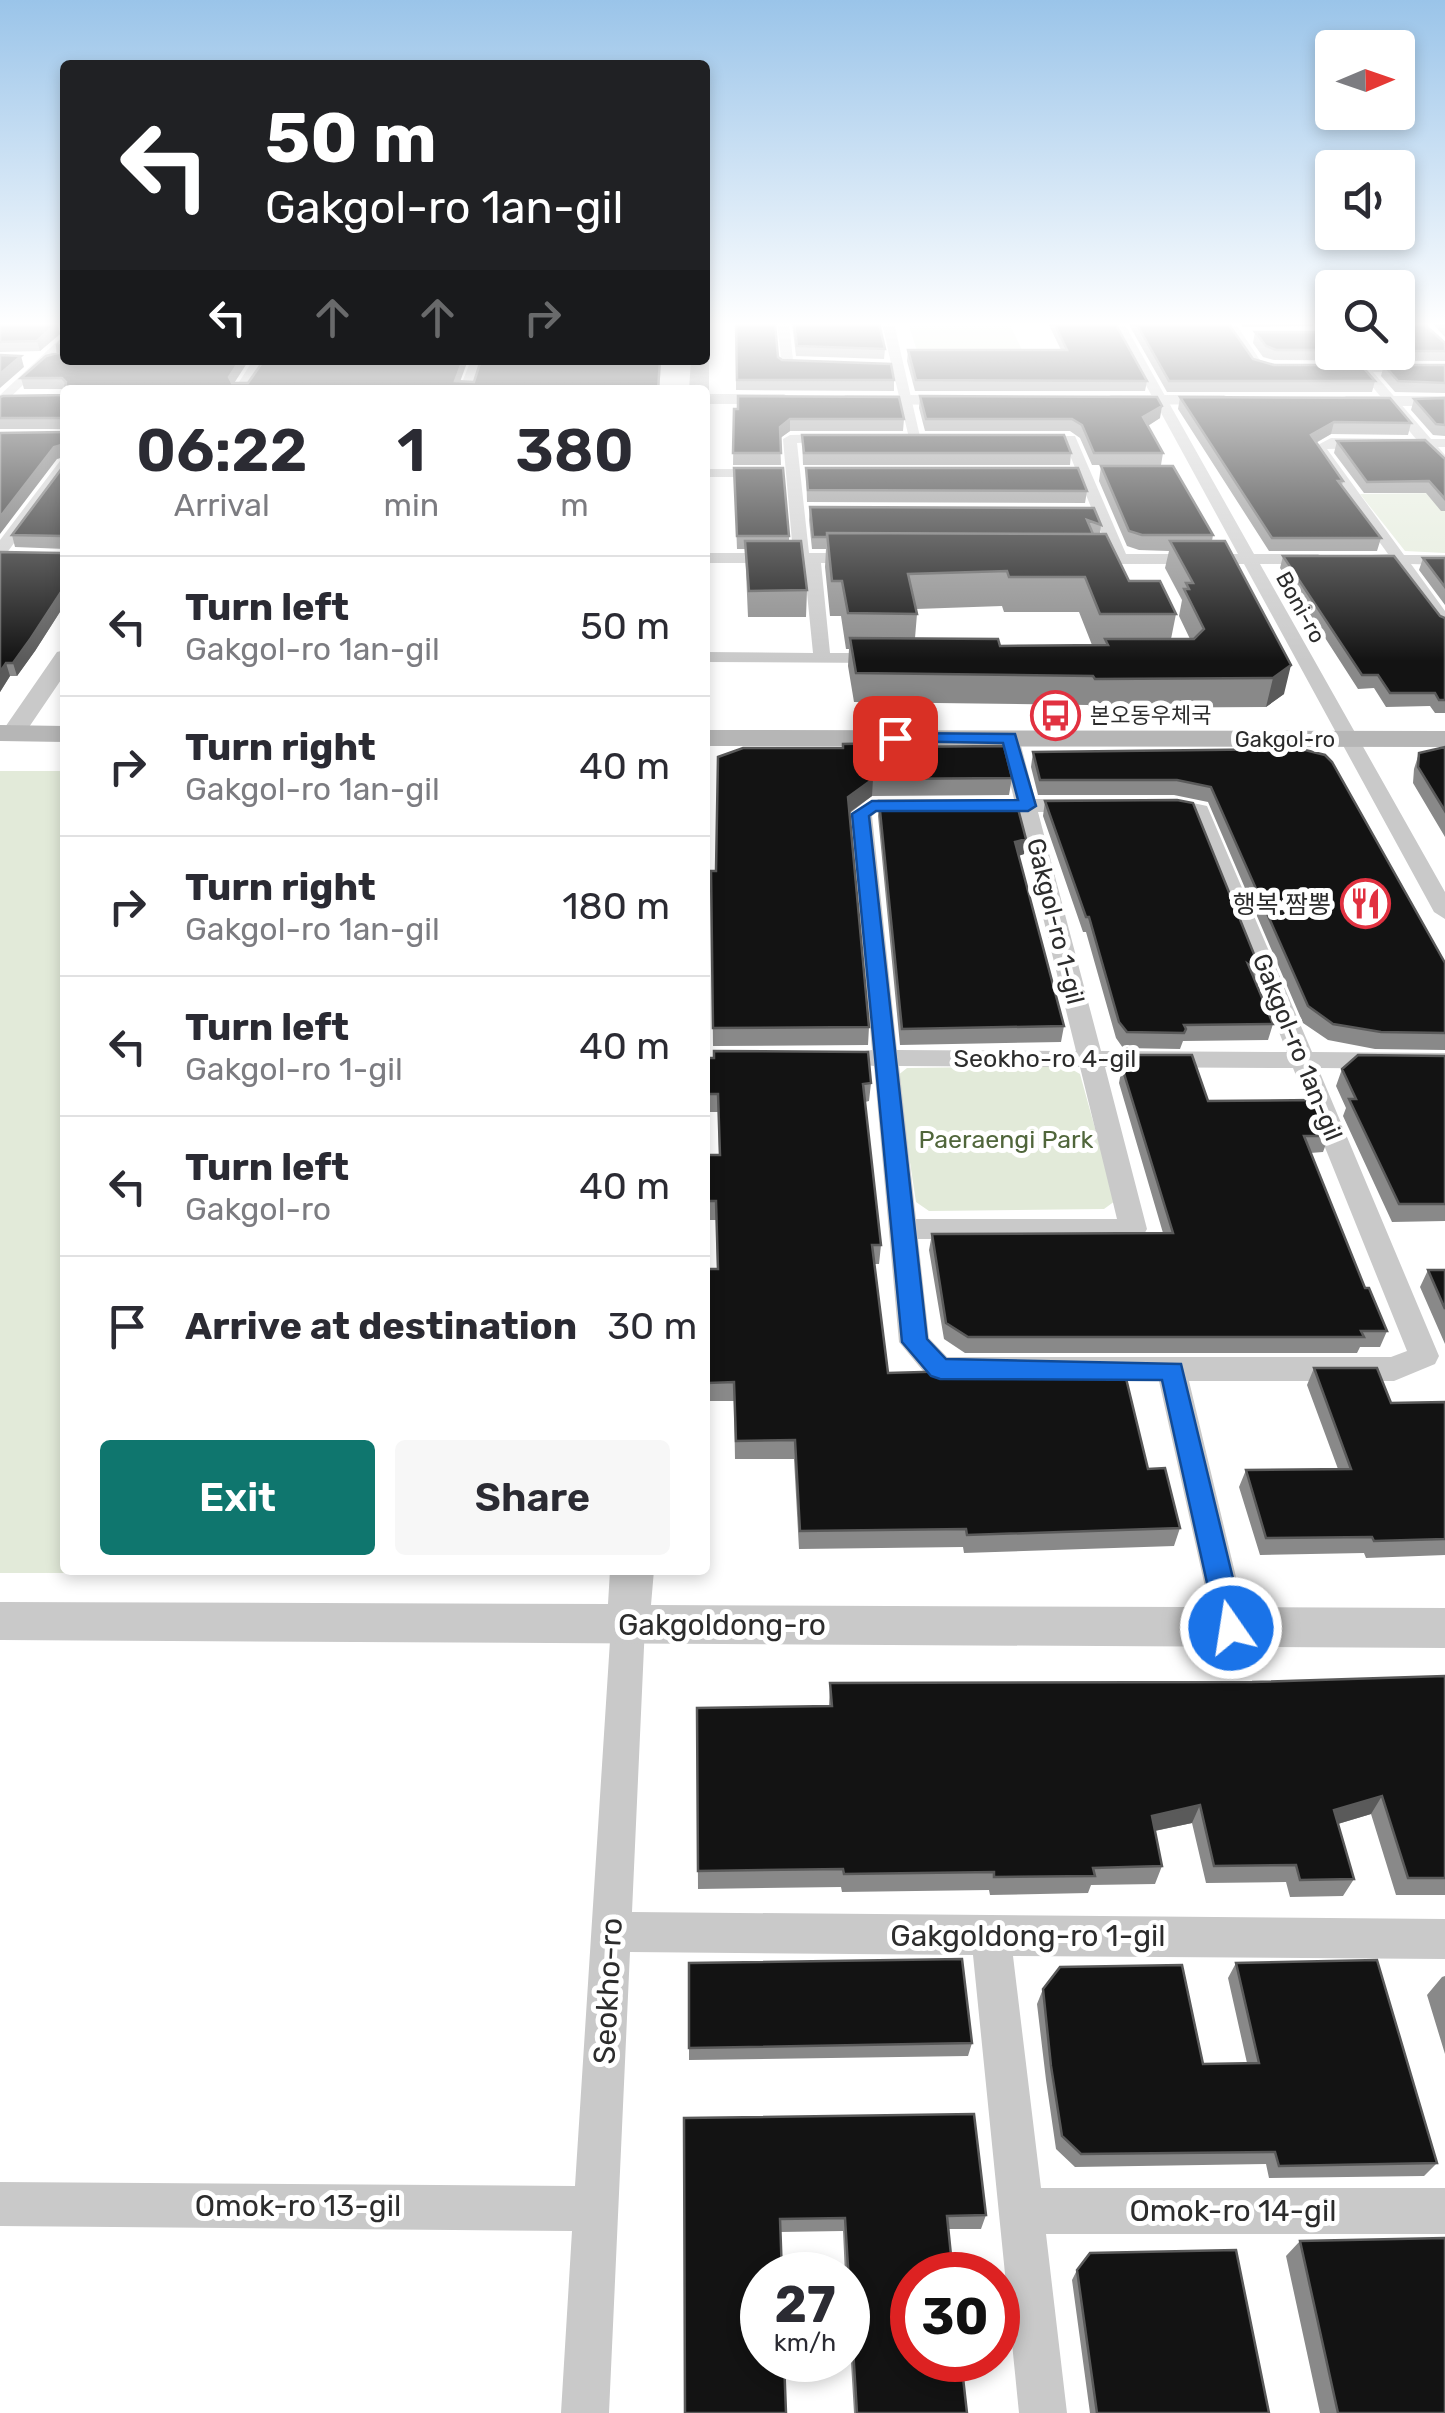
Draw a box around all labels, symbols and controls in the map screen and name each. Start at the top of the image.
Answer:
north arrow [1315,30,1415,130]
map controls [1315,30,1415,370]
text: 50 m [265,97,437,180]
icon: left [100,100,230,230]
button: sound [1315,150,1415,250]
text: Gakgol-ro 1an-gil [265,181,623,234]
button: search [1315,270,1415,370]
icon: left [200,290,255,345]
icon: ahead [305,290,360,345]
icon: ahead [410,290,465,345]
icon: right [515,290,570,345]
text: 06:22 [136,415,307,486]
text: 1 [397,415,426,486]
text: 380 [515,415,634,486]
text: Arrival [174,486,270,524]
text: min [384,486,439,524]
text: m [560,486,589,524]
street label: Boni-ro [1270,567,1331,648]
text: Turn left [185,584,349,630]
icon: left [100,599,155,654]
text: 50 m [580,603,670,649]
text: Gakgol-ro 1an-gil [185,630,440,668]
bus stop icon: 본오동우체국 [1029,689,1081,741]
pin [853,696,938,781]
place label: 본오동우체국 [1090,702,1211,729]
icon: arrive [868,711,923,766]
text: Turn right [185,724,376,770]
street label: Gakgol-ro [1235,726,1335,753]
icon: right [100,739,155,794]
text: 40 m [579,743,670,789]
text: Gakgol-ro 1an-gil [185,770,440,808]
street label: Gakgol-ro 1-gil [1021,835,1090,1007]
text: Turn right [185,864,376,910]
restaurant icon: 행복,짬뽕 [1340,878,1392,930]
icon: right [100,879,155,934]
text: 180 m [562,883,670,929]
place label: 행복,짬뽕 [1233,890,1331,919]
text: Gakgol-ro 1an-gil [185,910,440,948]
street label: Gakgol-ro 1an-gil [1247,949,1348,1145]
text: Turn left [185,1004,349,1050]
icon: left [100,1019,155,1074]
text: 40 m [579,1023,670,1069]
street label: Seokho-ro 4-gil [954,1044,1136,1073]
text: Gakgol-ro 1-gil [185,1050,403,1088]
park label: Paeraengi Park [919,1125,1094,1154]
text: Turn left [185,1144,349,1190]
icon: left [100,1159,155,1214]
text: 40 m [579,1163,670,1209]
text: Gakgol-ro [185,1190,331,1228]
icon: arrive [100,1299,155,1354]
text: Arrive at destination [185,1303,577,1349]
text: 30 m [607,1303,697,1349]
button: Exit [100,1440,375,1555]
button: Share [395,1440,670,1555]
position arrow [1179,1576,1283,1680]
street label: Gakgoldong-ro [618,1607,826,1643]
street label: Seokho-ro [586,1917,630,2065]
street label: Gakgoldong-ro 1-gil [890,1918,1166,1954]
street label: Omok-ro 13-gil [195,2188,401,2224]
street label: Omok-ro 14-gil [1129,2193,1337,2229]
speed limit sign: 30 [890,2252,1020,2382]
text: 27 [774,2275,836,2335]
text: km/h [774,2328,836,2357]

